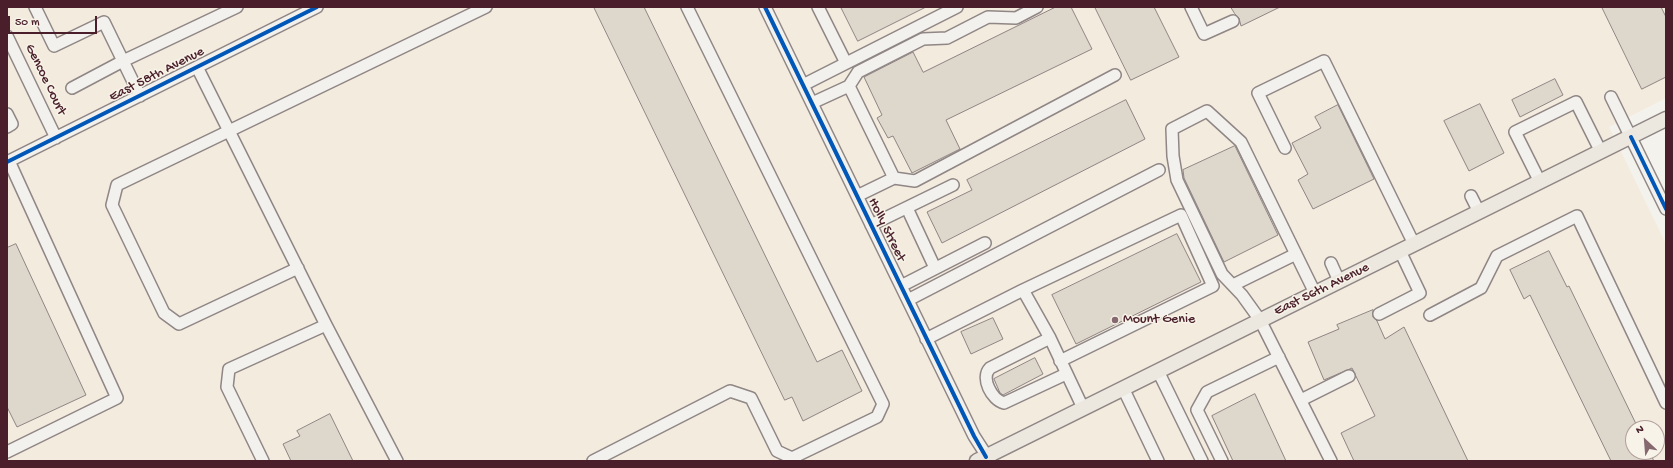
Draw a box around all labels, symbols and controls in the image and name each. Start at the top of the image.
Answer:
scale bar [10,8,99,34]
text: 50 m [15,16,40,30]
street label: Gencoe Court [20,42,70,118]
street label: East 58th Avenue [107,44,207,106]
street label: Holly Street [863,195,909,265]
street label: East 56th Avenue [1272,260,1372,320]
place label: Mount Genie [1123,312,1195,328]
marker: Mount Genie [1110,315,1120,325]
north arrow [1625,420,1665,460]
text: N [1634,423,1646,437]

